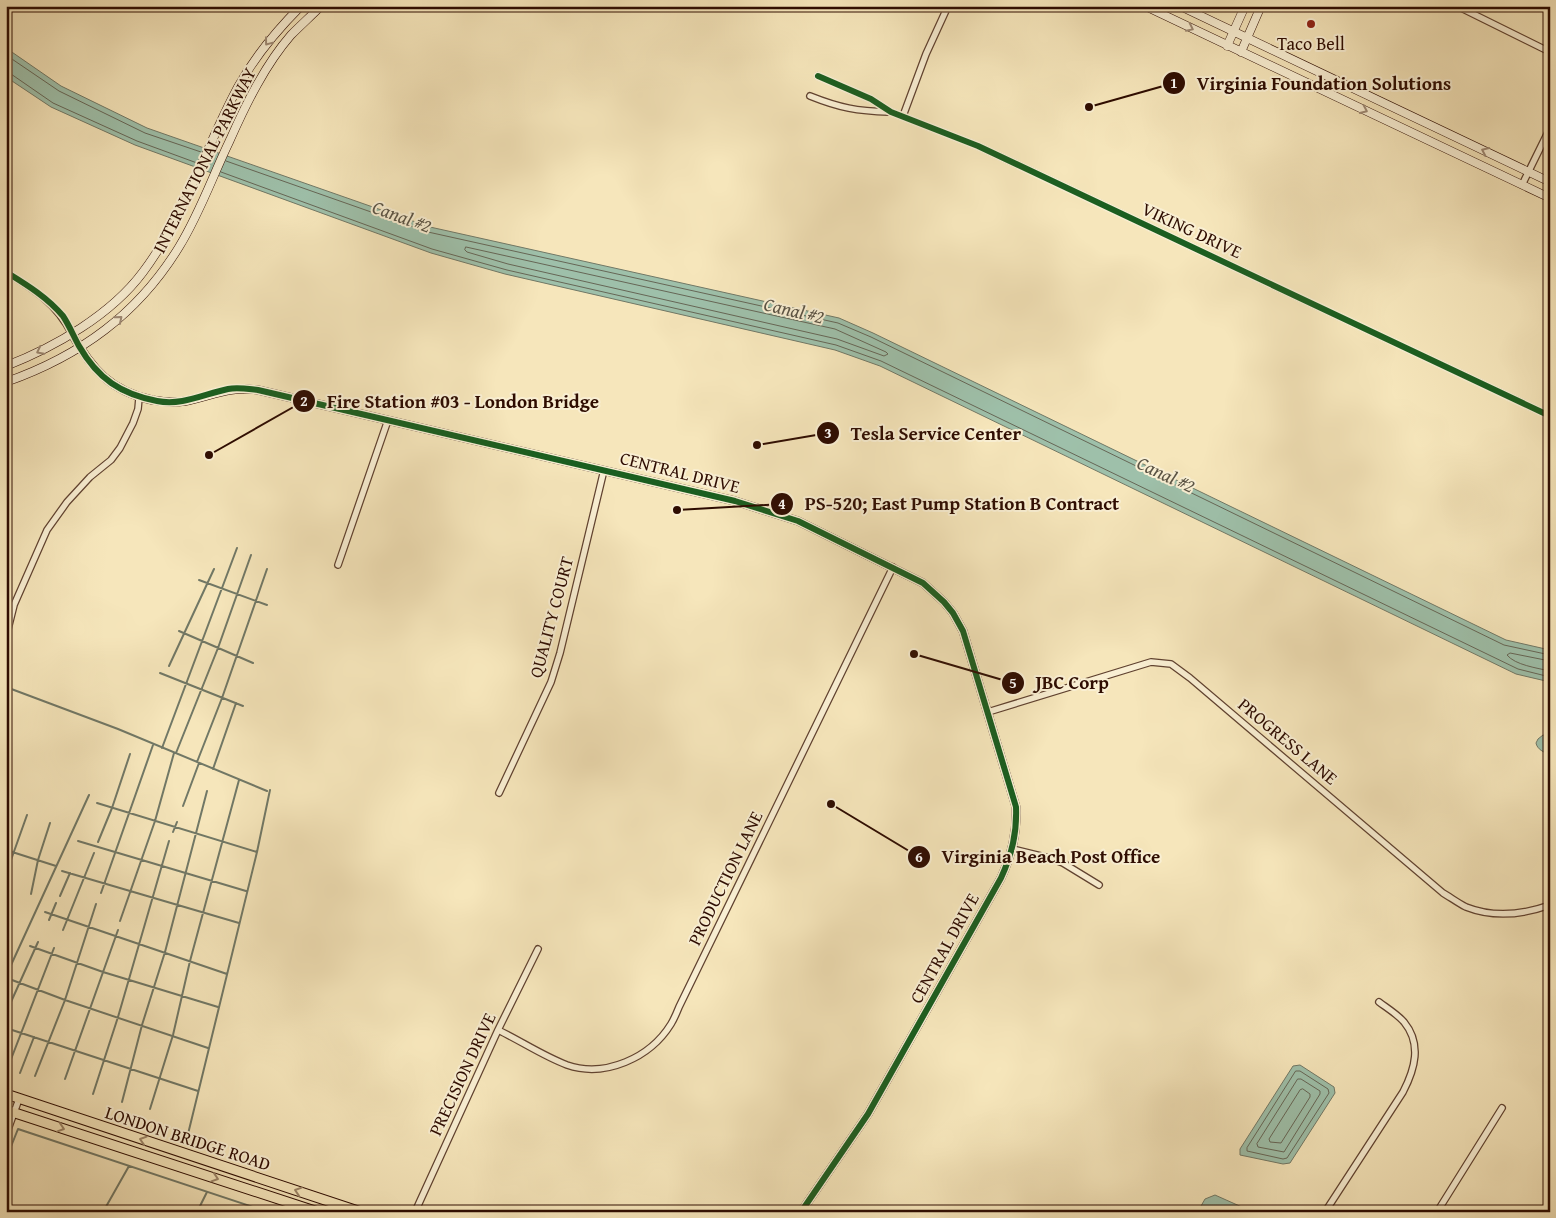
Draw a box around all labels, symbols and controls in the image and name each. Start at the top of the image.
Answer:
marker: Taco Bell [1305,18,1317,30]
one-way arrow [1185,22,1194,32]
place label: Taco Bell [1277,30,1345,57]
one-way arrow [265,36,274,46]
street label: INTERNATIONAL PARKWAY [145,62,263,258]
callout: Virginia Foundation Solutions [1162,66,1461,100]
text: Virginia Foundation Solutions [1197,69,1451,97]
text: 1 [1170,72,1178,93]
one-way arrow [1359,104,1368,115]
one-way arrow [1481,147,1490,157]
water label: Canal #2 [369,192,435,240]
street label: VIKING DRIVE [1138,195,1246,265]
water label: Canal #2 [761,290,827,330]
one-way arrow [113,316,122,324]
one-way arrow [36,345,45,356]
callout: Fire Station #03 - London Bridge [292,384,609,418]
text: Fire Station #03 - London Bridge [327,387,599,415]
text: 2 [300,390,308,411]
callout: Tesla Service Center [816,416,1031,450]
text: Tesla Service Center [851,419,1021,447]
text: 3 [824,422,832,443]
street label: CENTRAL DRIVE [617,444,743,500]
water label: Canal #2 [1132,448,1200,500]
callout: PS-520; East Pump Station B Contract [770,487,1130,521]
text: PS-520; East Pump Station B Contract [805,489,1120,517]
text: 4 [778,493,786,514]
street label: QUALITY COURT [522,553,580,681]
callout: JBC Corp [1001,666,1119,700]
text: JBC Corp [1032,668,1109,696]
text: 5 [1009,672,1017,693]
street label: PROGRESS LANE [1232,691,1344,791]
street label: PRODUCTION LANE [681,806,769,950]
callout: Virginia Beach Post Office [907,840,1171,874]
text: Virginia Beach Post Office [942,842,1160,870]
text: 6 [915,846,923,867]
street label: CENTRAL DRIVE [903,888,985,1008]
street label: PRECISION DRIVE [422,1008,502,1140]
street label: LONDON BRIDGE ROAD [102,1099,274,1177]
one-way arrow [56,1122,64,1132]
one-way arrow [140,1136,148,1146]
one-way arrow [211,1173,219,1183]
one-way arrow [294,1187,302,1197]

